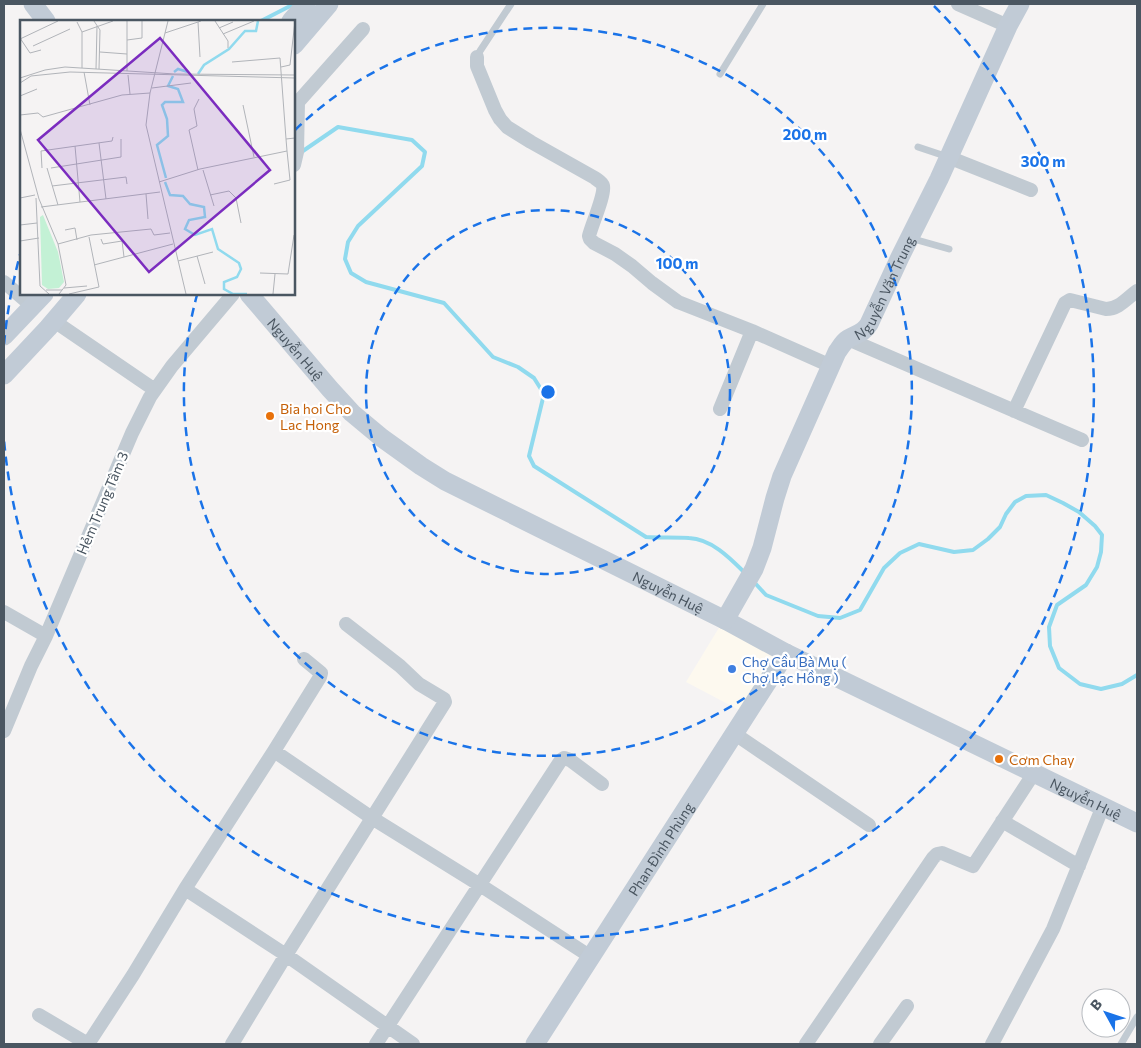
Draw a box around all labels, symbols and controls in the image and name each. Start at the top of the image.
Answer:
inset map [20,20,295,295]
text: 200 m [783,125,827,143]
text: 300 m [1021,152,1065,170]
street label: Nguyễn Văn Trung [851,233,918,343]
text: 100 m [656,254,698,272]
street label: Nguyễn Huệ [264,314,327,384]
centre of rings [539,383,557,401]
place label: Bia hoi Cho Lac Hong [280,400,351,433]
marker: Bia hoi Cho Lac Hong [264,410,276,422]
street label: Hẻm Trung Tâm 3 [73,449,131,557]
street label: Nguyễn Huệ [630,567,706,617]
place label: Chợ Cầu Bà Mụ ( Chợ Lạc Hồng ) [742,653,847,686]
marker: Chợ Cầu Bà Mụ ( Chợ Lạc Hồng ) [726,663,738,675]
place label: Cơm Chay [1009,751,1074,768]
marker: Cơm Chay [993,753,1005,765]
street label: Nguyễn Huệ [1048,774,1124,823]
street label: Phan Đình Phùng [624,798,697,899]
north arrow [1081,988,1131,1038]
text: B [1086,995,1105,1013]

